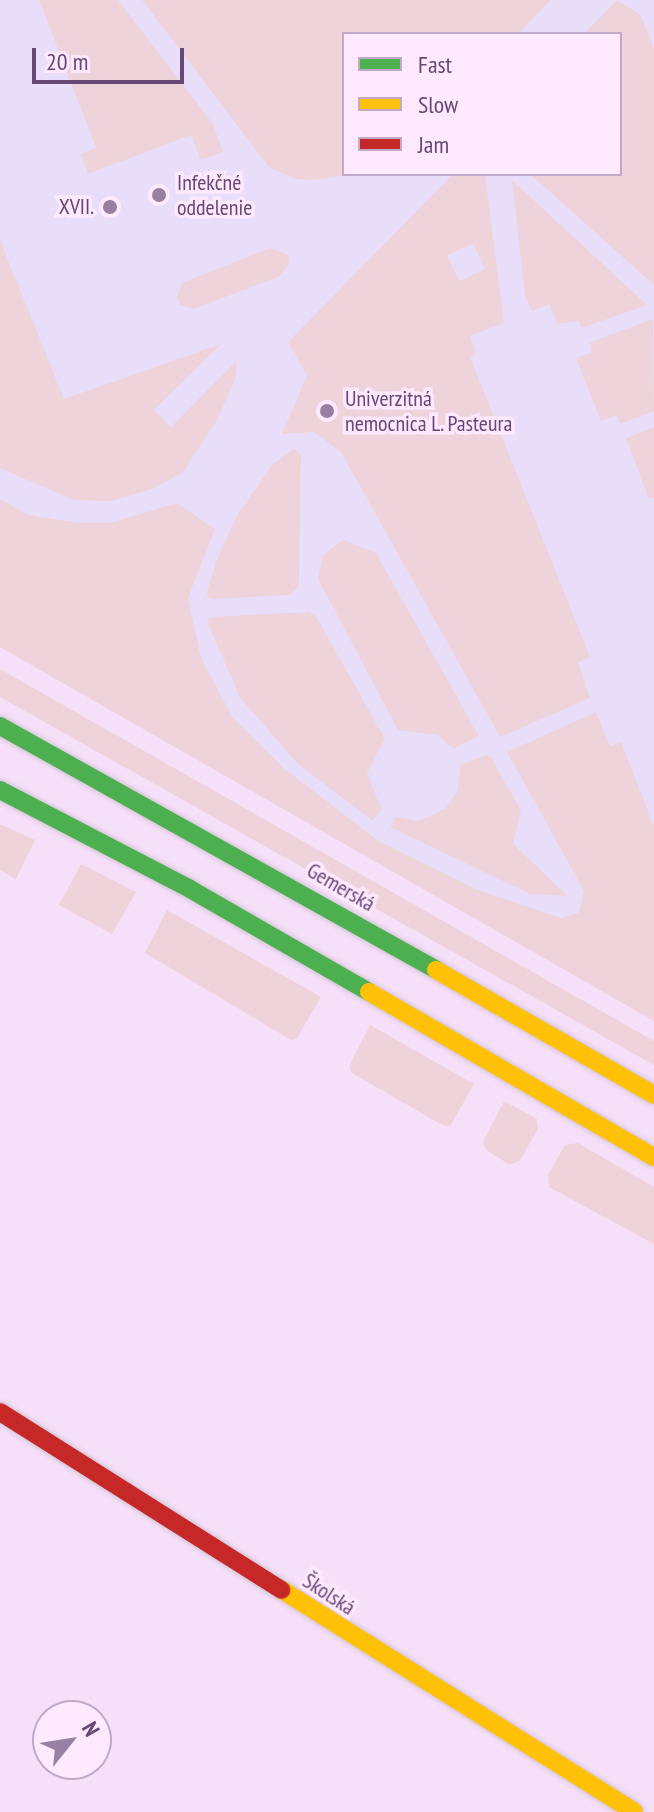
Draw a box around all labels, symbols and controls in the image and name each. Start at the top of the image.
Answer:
scale bar [36,32,188,82]
legend [342,32,622,176]
text: 20 m [46,46,88,77]
text: Fast [418,49,452,80]
text: Slow [418,89,458,120]
text: Jam [418,129,449,160]
place label: Infekčné oddelenie [177,169,252,220]
marker: Infekčné oddelenie [148,184,170,206]
place label: XVII. [59,194,94,220]
marker: XVII. [101,198,119,216]
place label: Univerzitná nemocnica L. Pasteura [345,385,514,436]
marker: Univerzitná nemocnica L. Pasteura [316,400,338,422]
street label: Gemerská [302,857,380,917]
street label: Školská [298,1567,360,1621]
north arrow [32,1700,112,1780]
text: N [76,1717,106,1741]

